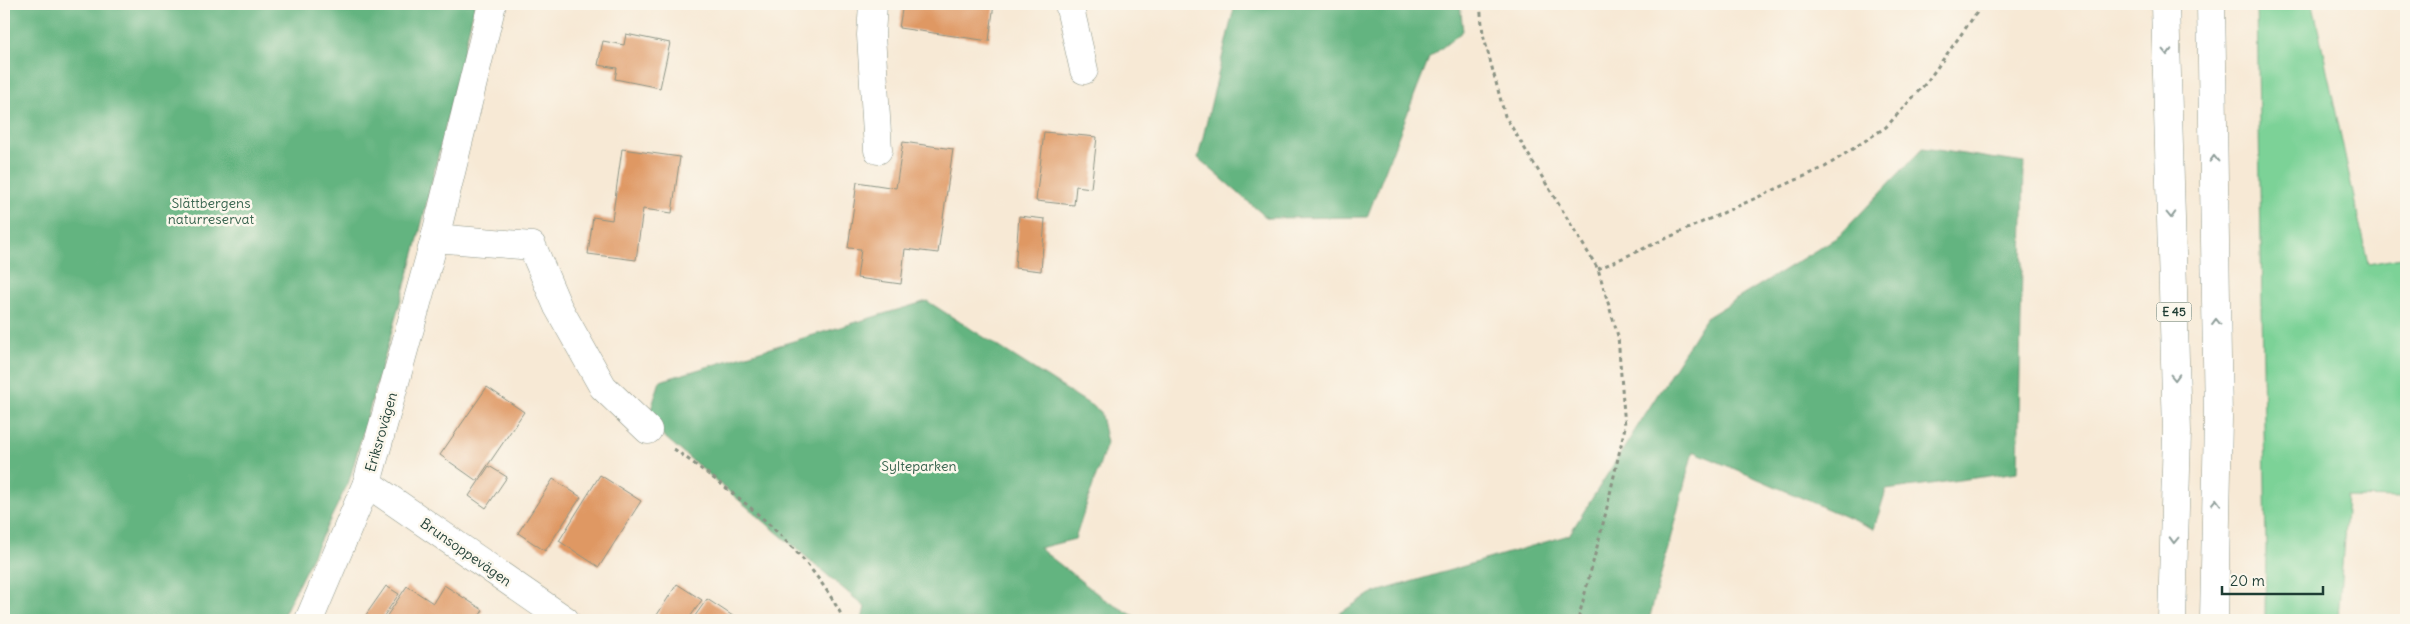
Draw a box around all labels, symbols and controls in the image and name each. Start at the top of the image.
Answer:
one-way arrow [2161,49,2172,57]
one-way arrow [2209,155,2219,162]
park label: Slättbergens naturreservat [168,194,255,228]
one-way arrow [2166,212,2176,219]
road number: E 45 [2156,302,2192,322]
one-way arrow [2211,317,2221,325]
one-way arrow [2170,374,2181,382]
street label: Eriksrovägen [361,390,401,474]
park label: Sylteparken [881,457,957,475]
one-way arrow [2211,497,2221,505]
street label: Brunsoppevägen [417,514,515,590]
one-way arrow [2169,536,2179,544]
scale bar [2222,564,2324,596]
text: 20 m [2230,571,2265,590]

